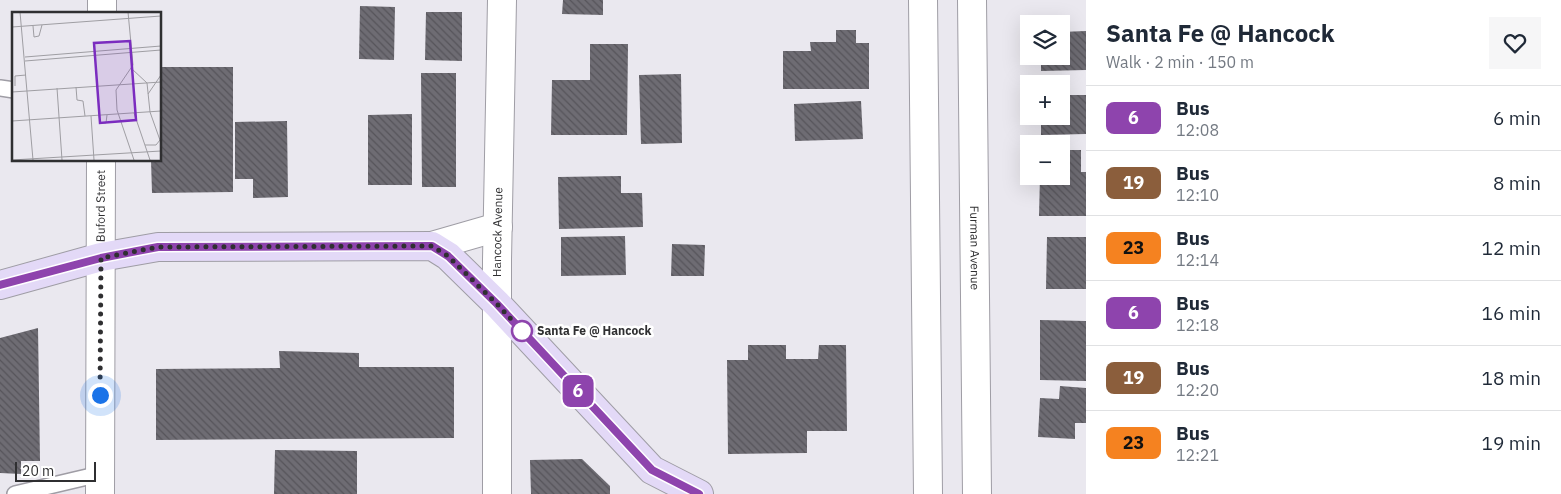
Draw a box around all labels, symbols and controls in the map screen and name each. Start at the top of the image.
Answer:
inset map [12,12,161,161]
map controls [1020,15,1070,185]
button: layers [1020,15,1070,65]
text: Santa Fe @ Hancock [1106,17,1335,49]
button: heart [1489,17,1541,69]
text: Walk · 2 min · 150 m [1106,52,1254,72]
button: + [1020,75,1070,125]
text: Bus [1176,96,1210,120]
text: 6 [1128,106,1139,129]
text: 6 min [1493,106,1541,130]
text: 12:08 [1176,120,1219,140]
button: − [1020,135,1070,185]
text: Bus [1176,161,1210,185]
street label: Buford Street [93,170,108,242]
text: 19 [1123,171,1144,194]
text: 8 min [1493,171,1541,195]
text: 12:10 [1176,185,1219,205]
street label: Hancock Avenue [489,187,505,277]
street label: Furman Avenue [967,206,983,291]
text: Bus [1176,226,1210,250]
text: 23 [1123,236,1144,259]
text: 12 min [1482,236,1541,260]
text: 12:14 [1176,250,1219,270]
text: Bus [1176,291,1210,315]
text: 6 [1128,301,1139,324]
text: 16 min [1482,301,1541,325]
text: 12:18 [1176,315,1219,335]
marker: Santa Fe @ Hancock [511,320,533,342]
place label: Santa Fe @ Hancock [537,323,651,338]
text: Bus [1176,356,1210,380]
text: 19 [1123,366,1144,389]
text: 18 min [1482,366,1541,390]
line badge: 6 [562,375,594,407]
text: 6 [573,379,583,402]
text: 12:20 [1176,380,1219,400]
your location [88,383,113,408]
text: Bus [1176,421,1210,445]
text: 23 [1123,431,1144,454]
text: 19 min [1482,431,1541,455]
text: 12:21 [1176,445,1219,465]
scale bar [15,459,96,482]
text: 20 m [22,462,54,480]

